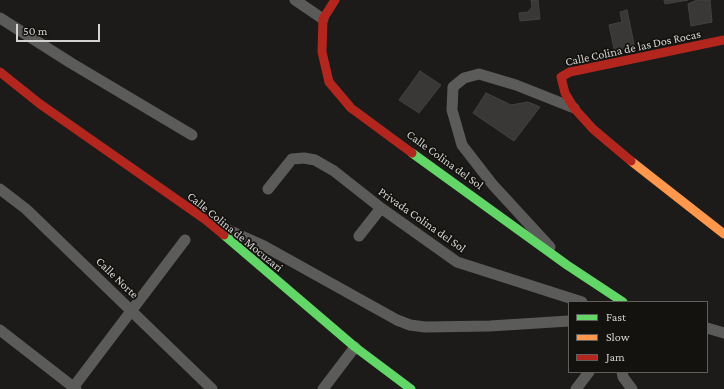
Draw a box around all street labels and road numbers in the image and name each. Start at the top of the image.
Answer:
street label: Calle Colina de las Dos Rocas [564,27,702,69]
street label: Calle Colina del Sol [404,127,486,193]
street label: Privada Colina del Sol [375,184,469,256]
street label: Calle Colina de Mocuzari [184,189,286,275]
street label: Calle Norte [93,254,141,302]

